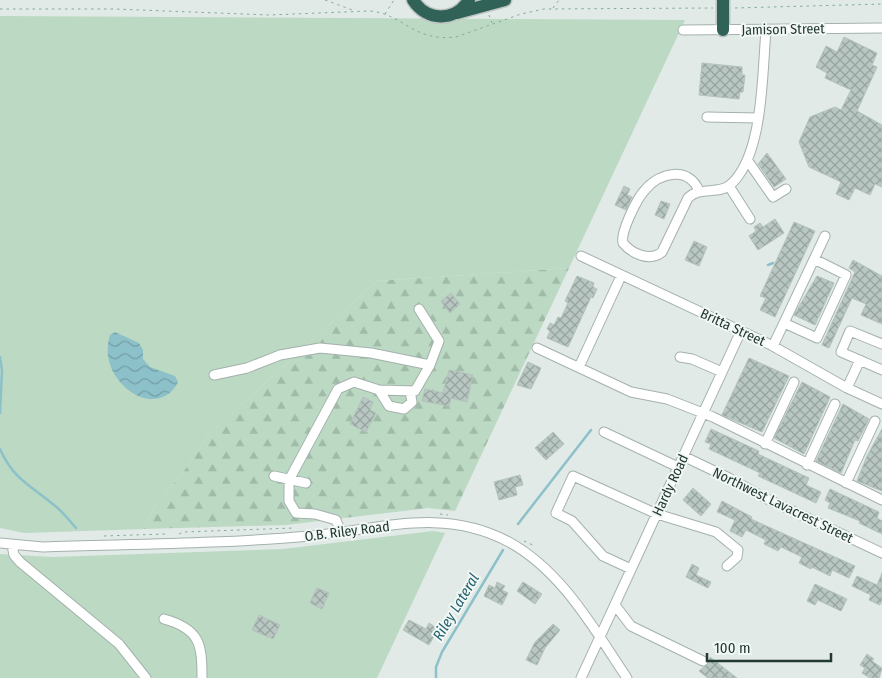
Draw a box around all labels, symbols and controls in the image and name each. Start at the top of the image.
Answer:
street label: Jamison Street [741,20,825,39]
street label: Britta Street [698,305,768,350]
street label: Hardy Road [649,452,692,519]
street label: Northwest Lavacrest Street [710,464,856,547]
street label: O.B. Riley Road [304,518,391,545]
water label: Riley Lateral [429,570,483,644]
scale bar [707,630,831,662]
text: 100 m [714,639,751,657]

